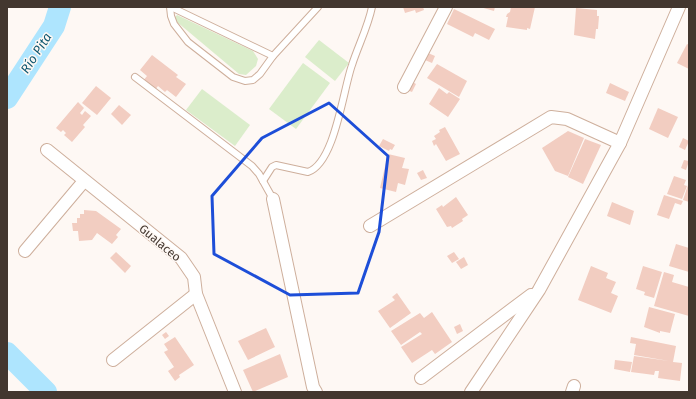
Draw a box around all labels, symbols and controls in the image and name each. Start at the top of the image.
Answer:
water label: Río Pita [17,30,55,76]
street label: Gualaceo [136,222,184,264]

